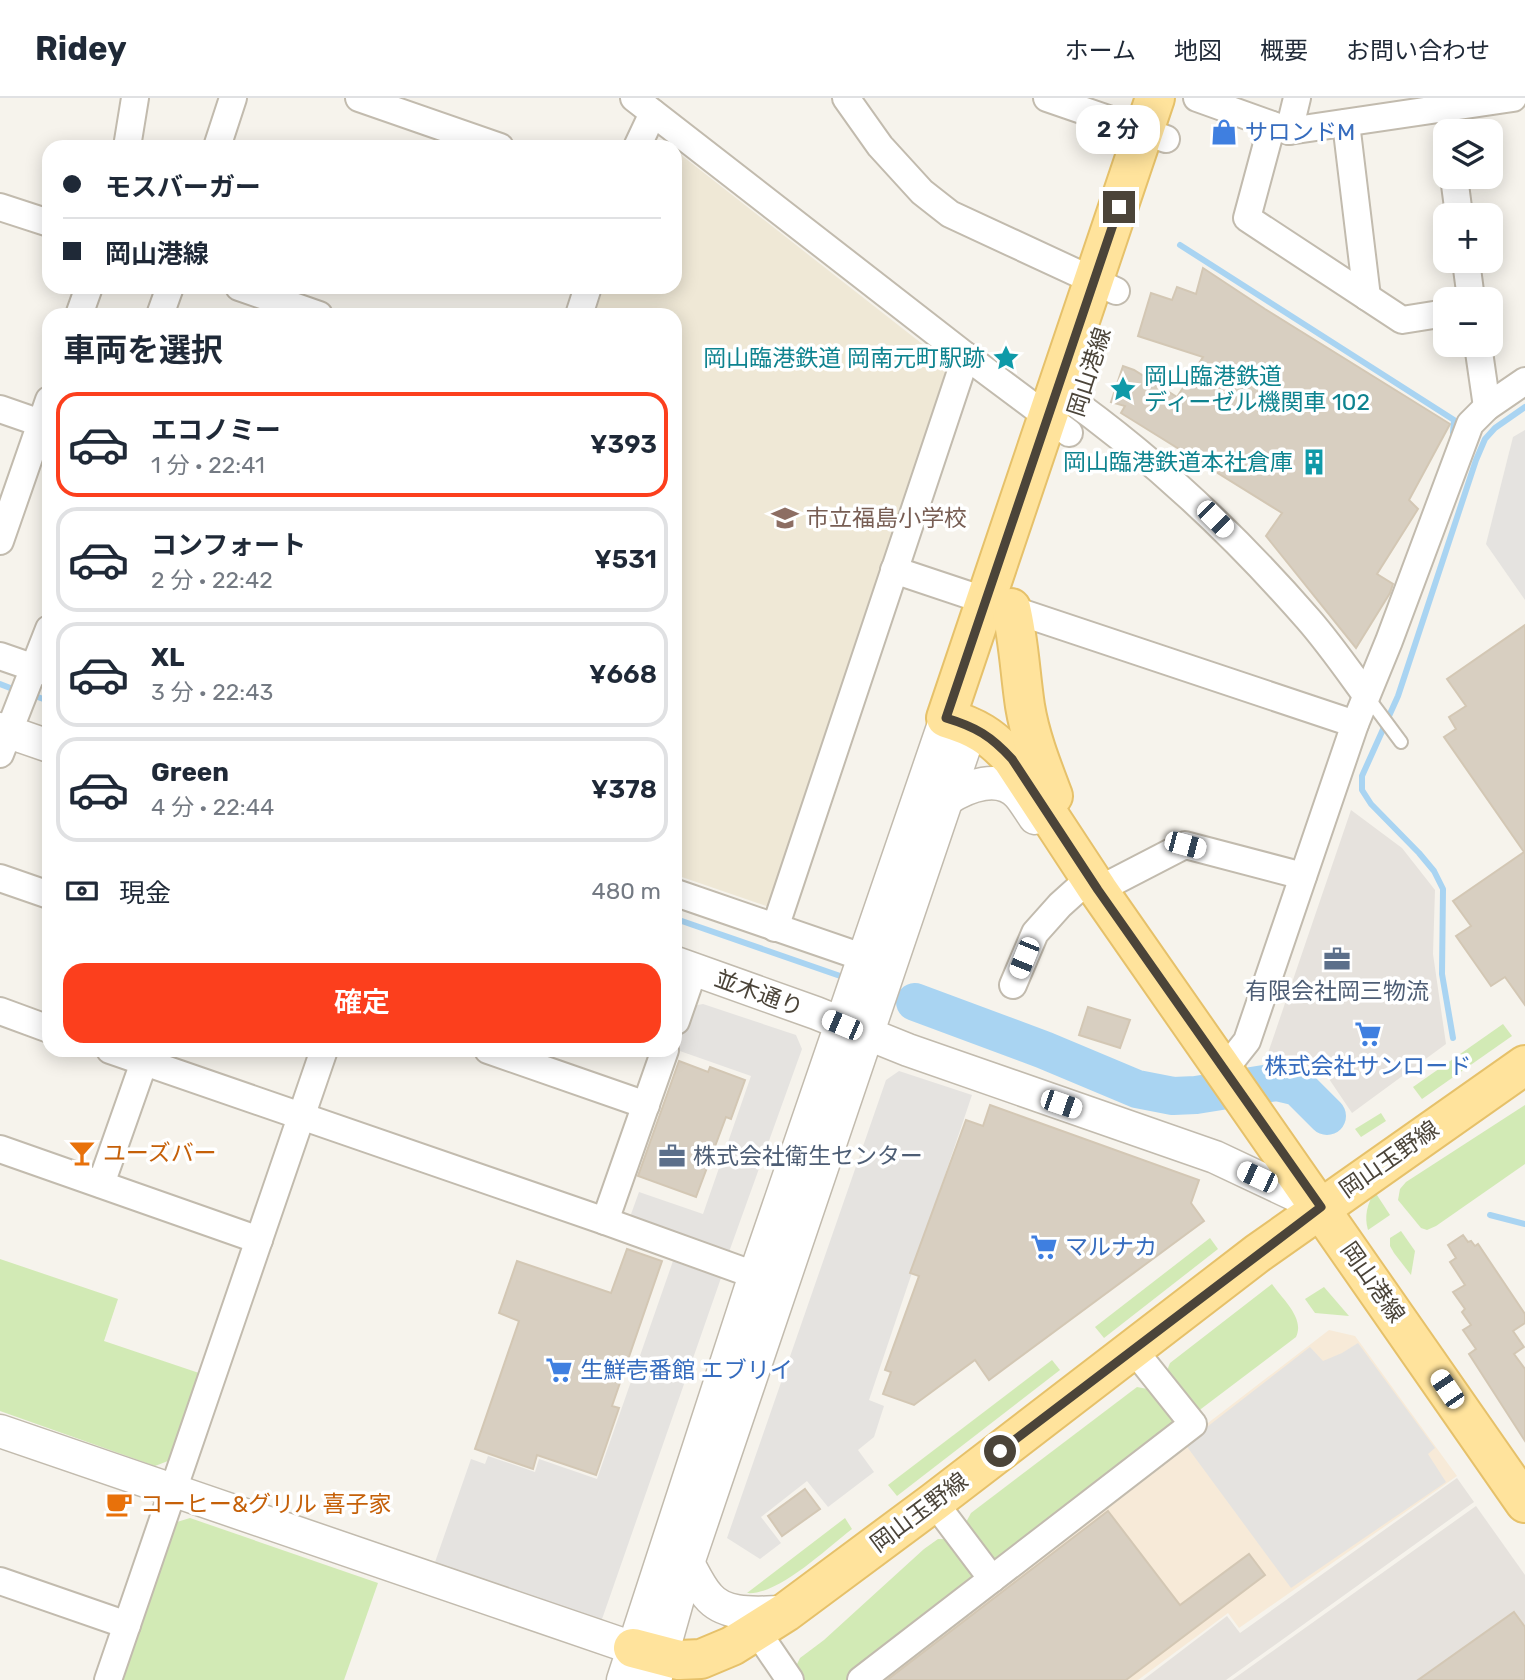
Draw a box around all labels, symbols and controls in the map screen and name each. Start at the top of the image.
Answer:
text: Ridey [35,29,127,68]
text: ホーム [1065,37,1136,65]
text: 地図 [1174,37,1222,65]
text: 概要 [1260,37,1308,65]
text: お問い合わせ [1346,37,1490,65]
callout: 2 分 [1077,105,1161,154]
text: 2 分 [1097,115,1139,143]
shop icon: サロンドM [1209,117,1239,147]
place label: サロンドM [1245,118,1355,146]
map controls [1433,119,1503,357]
button: layers [1433,119,1503,189]
text: モスバーガー [105,172,261,203]
route end [1103,191,1135,223]
button: + [1433,203,1503,273]
text: 岡山港線 [105,239,209,270]
button: − [1433,287,1503,357]
street label: 岡山港線 [1061,324,1117,420]
text: 車両を選択 [63,331,223,369]
place icon: 岡山臨港鉄道 岡南元町駅跡 [991,343,1021,373]
place label: 岡山臨港鉄道 岡南元町駅跡 [703,344,985,372]
place label: 岡山臨港鉄道 ディーゼル機関車 102 [1144,362,1370,416]
place icon: 岡山臨港鉄道 ディーゼル機関車 102 [1108,374,1138,404]
icon: car [67,413,130,476]
text: エコノミー [151,415,281,446]
text: ¥393 [590,429,657,460]
building icon: 岡山臨港鉄道本社倉庫 [1299,447,1329,477]
place label: 岡山臨港鉄道本社倉庫 [1063,448,1293,476]
text: 1 分 · 22:41 [151,451,265,479]
car [1193,497,1238,541]
school or university icon: 市立福島小学校 [770,503,800,533]
place label: 市立福島小学校 [806,504,967,532]
icon: car [67,528,130,591]
text: コンフォート [151,530,306,561]
text: ¥531 [594,544,657,575]
text: 2 分 · 22:42 [151,566,273,594]
text: XL [151,642,184,673]
icon: car [67,643,130,706]
text: ¥668 [589,659,657,690]
text: 3 分 · 22:43 [151,678,273,706]
text: Green [151,757,229,788]
icon: car [67,758,130,821]
text: ¥378 [591,774,657,805]
text: 4 分 · 22:44 [151,793,274,821]
car [1162,829,1209,861]
icon: cash [63,872,101,910]
text: 480 m [591,877,661,905]
text: 現金 [119,878,171,909]
car [1007,935,1042,981]
office icon: 有限会社岡三物流 [1322,944,1352,974]
button: 確定 [63,963,661,1043]
street label: 並木通り [711,964,807,1022]
place label: 有限会社岡三物流 [1245,977,1429,1005]
car [819,1007,866,1043]
supermarket icon: 株式会社サンロード [1353,1019,1383,1049]
place label: 株式会社サンロード [1265,1052,1472,1080]
car [1038,1087,1085,1121]
street label: 岡山玉野線 [1334,1115,1444,1203]
bar icon: ユーズバー [67,1138,97,1168]
place label: ユーズバー [103,1139,217,1167]
office icon: 株式会社衛生センター [657,1141,687,1171]
place label: 株式会社衛生センター [693,1142,923,1170]
car [1234,1159,1281,1195]
supermarket icon: マルナカ [1029,1232,1059,1262]
place label: マルナカ [1065,1233,1157,1261]
street label: 岡山港線 [1335,1236,1411,1328]
supermarket icon: 生鮮壱番館 エブリイ [544,1355,574,1385]
place label: 生鮮壱番館 エブリイ [580,1356,793,1384]
car [1427,1366,1468,1412]
route start [984,1435,1016,1467]
street label: 岡山玉野線 [865,1466,973,1558]
cafe icon: コーヒー&グリル 喜子家 [104,1489,134,1519]
place label: コーヒー&グリル 喜子家 [140,1490,392,1518]

